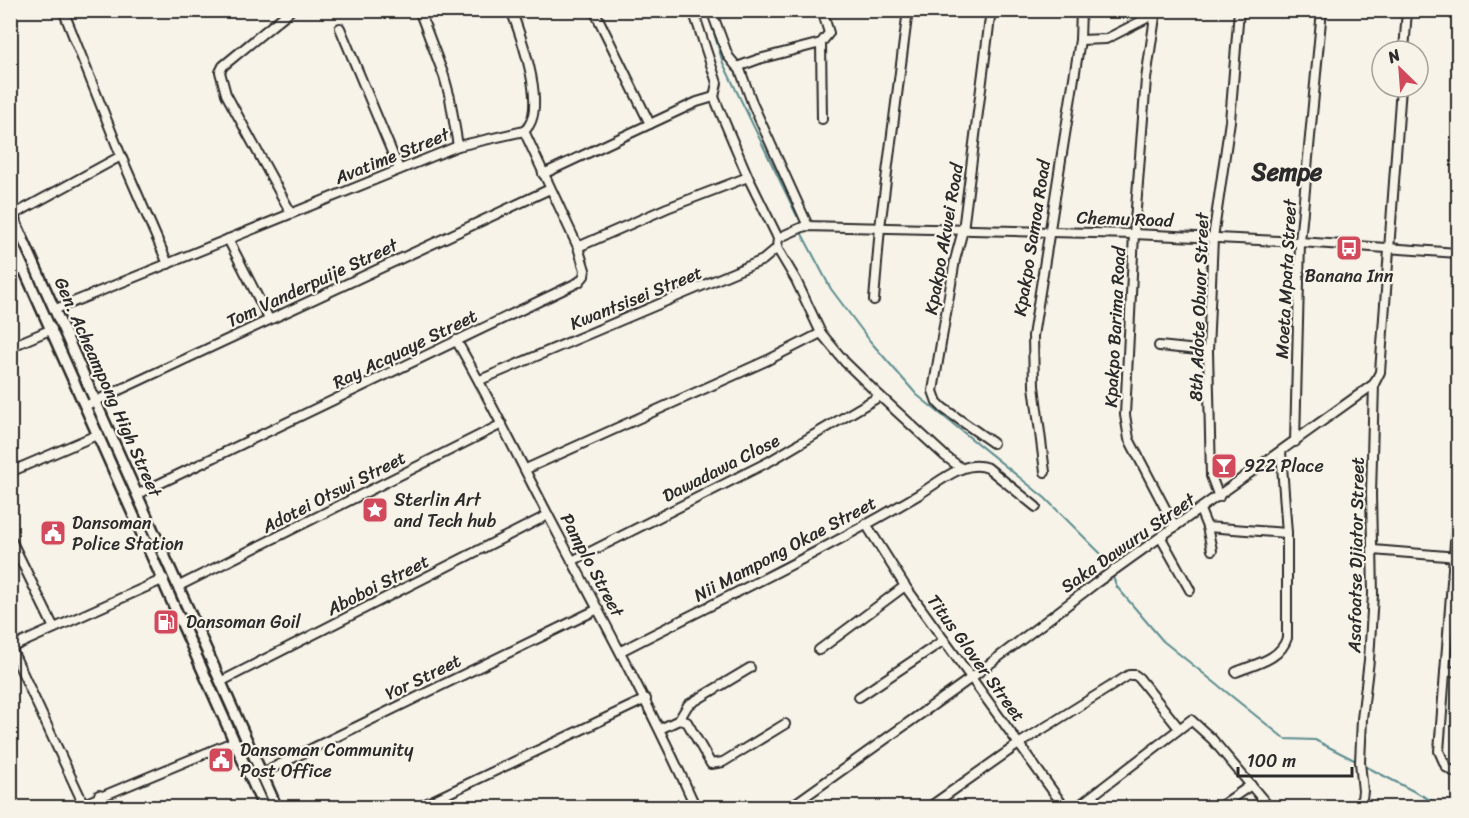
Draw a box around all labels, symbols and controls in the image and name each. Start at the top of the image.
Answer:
north arrow [1370,39,1430,99]
text: N [1382,40,1406,72]
street label: Avatime Street [329,118,455,194]
district label: Sempe [1251,151,1323,193]
street label: Kpakpo Samoa Road [1004,156,1060,318]
street label: Kpakpo Akwei Road [915,159,973,317]
street label: Moeta Mpata Street [1266,198,1306,360]
street label: Chemu Road [1076,201,1175,237]
street label: 8th Adote Obuor Street [1180,211,1218,402]
street label: Tom Vanderpuije Street [221,229,404,337]
bus stop icon: Banana Inn [1334,233,1364,263]
street label: Kpakpo Barima Road [1095,244,1135,408]
street label: Kwantsisei Street [565,257,707,339]
place label: Banana Inn [1304,260,1394,292]
street label: Gen. Acheampong High Street [45,272,171,503]
street label: Ray Acquaye Street [327,300,483,398]
street label: Dawadawa Close [657,424,786,511]
street label: Adotei Otswi Street [255,442,412,543]
place label: 922 Place [1244,450,1324,482]
bar icon: 922 Place [1209,451,1239,481]
street label: Asafoatse Djiator Street [1338,457,1374,654]
place label: Sterlin Art and Tech hub [394,484,497,537]
street label: Saka Dawuru Street [1054,484,1203,602]
street label: Nii Mampong Okae Street [688,487,882,611]
place icon: Sterlin Art and Tech hub [360,495,390,525]
place label: Dansoman Police Station [72,507,184,560]
street label: Pamplo Street [551,507,633,623]
public building icon: Dansoman Police Station [38,518,68,548]
street label: Aboboi Street [320,545,435,625]
street label: Titus Glover Street [918,587,1034,729]
place label: Dansoman Goil [186,606,301,638]
fuel station icon: Dansoman Goil [151,607,181,637]
street label: Yor Street [379,645,467,709]
place label: Dansoman Community Post Office [240,734,414,787]
scale bar [1238,740,1352,778]
public building icon: Dansoman Community Post Office [206,745,236,775]
text: 100 m [1247,745,1296,777]

